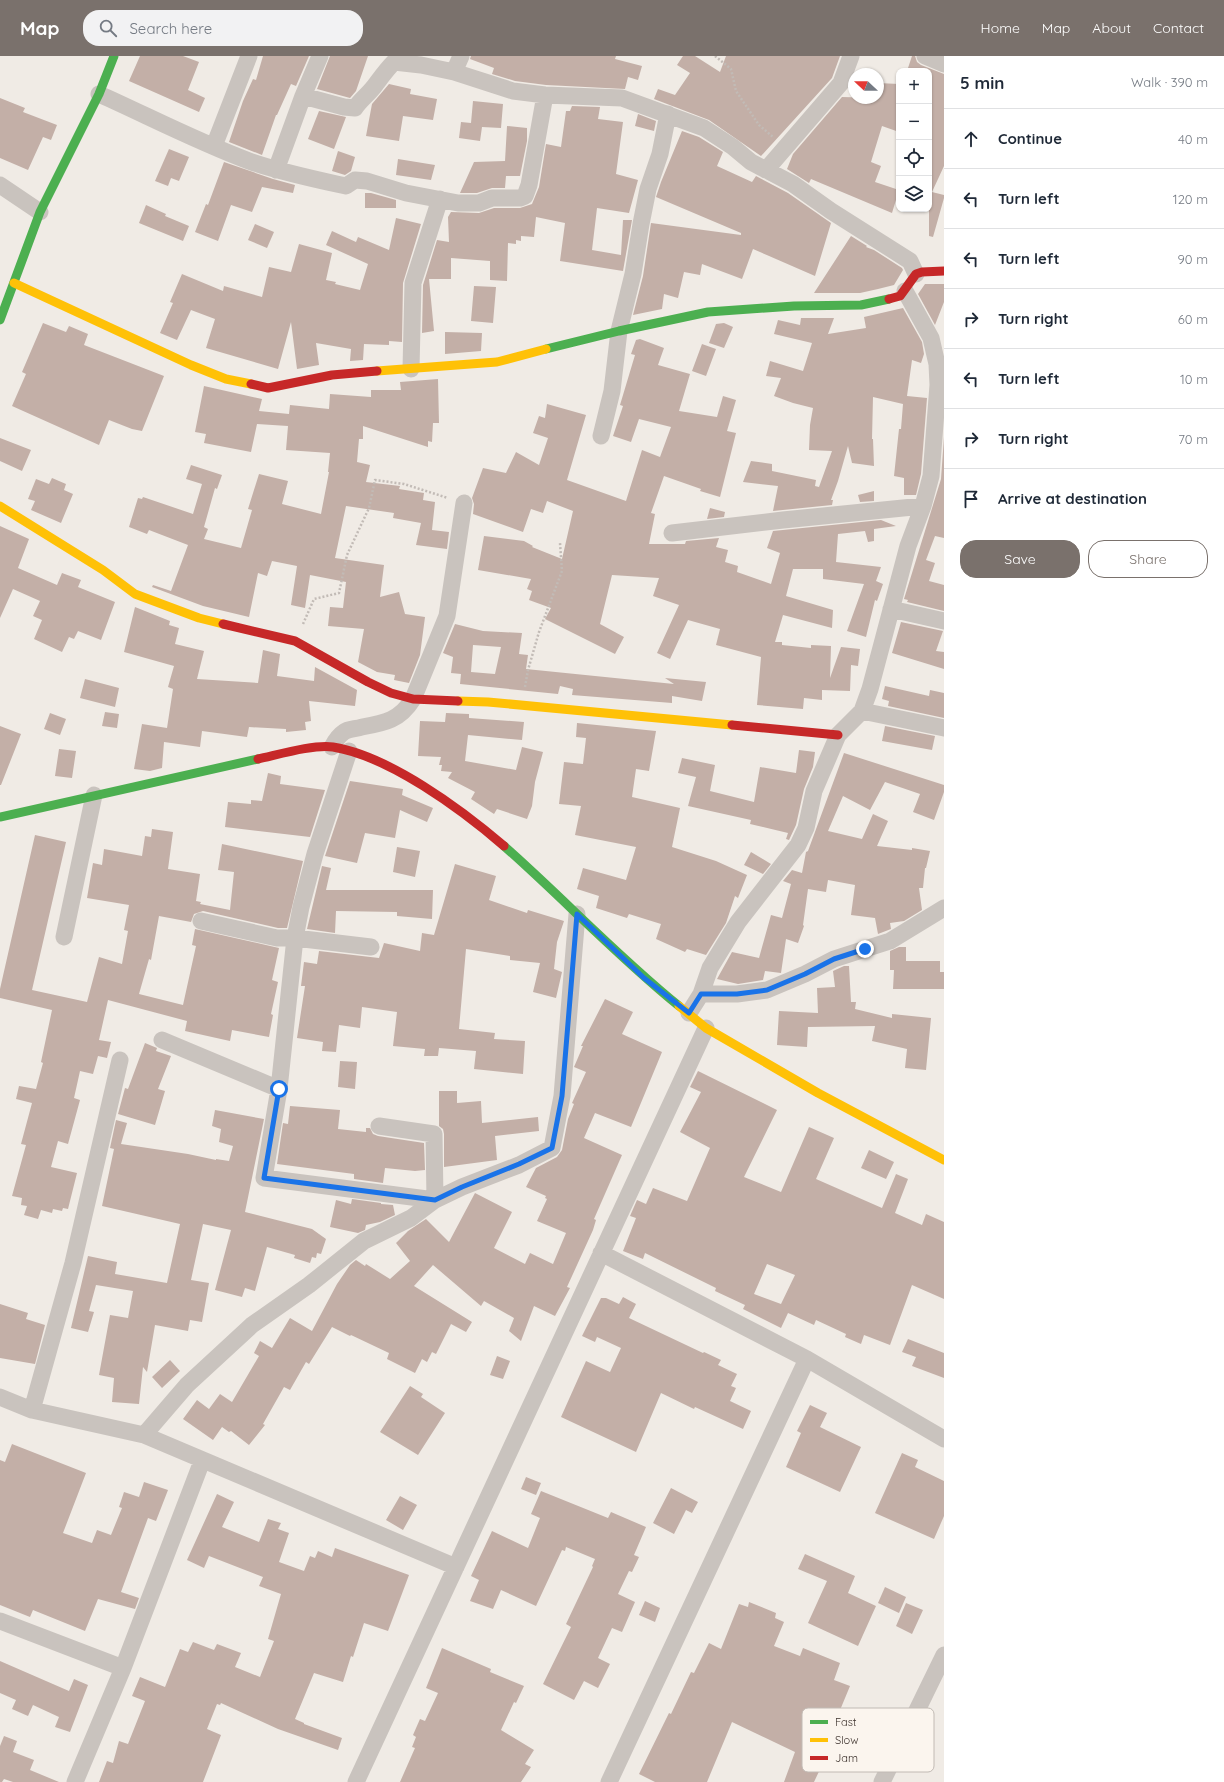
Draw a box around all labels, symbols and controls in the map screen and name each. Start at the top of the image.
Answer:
search box [83,10,363,46]
text: Map [20,16,59,40]
icon: search [97,17,119,39]
text: Search here [129,19,212,38]
text: Home [981,19,1020,37]
text: Map [1042,19,1070,37]
text: About [1092,19,1131,37]
text: Contact [1153,19,1204,37]
north arrow [848,68,884,104]
map controls [896,68,932,212]
button: + [896,68,932,104]
text: 5 min [960,72,1004,93]
text: Walk · 390 m [1131,74,1208,90]
button: − [896,104,932,140]
icon: ahead [960,128,982,150]
text: Continue [998,129,1062,148]
text: 40 m [1178,131,1208,147]
button: locate [896,140,932,176]
button: layers [896,176,932,212]
icon: left [960,188,982,210]
text: Turn left [998,189,1060,208]
text: 120 m [1173,191,1208,207]
icon: left [960,248,982,270]
text: Turn left [998,249,1060,268]
text: 90 m [1178,251,1208,267]
icon: right [960,308,982,330]
text: Turn right [998,309,1069,328]
text: 60 m [1178,311,1208,327]
icon: left [960,368,982,390]
text: Turn left [998,369,1060,388]
text: 10 m [1180,371,1208,387]
icon: right [960,428,982,450]
text: Turn right [998,429,1069,448]
text: 70 m [1178,431,1208,447]
icon: arrive [960,488,982,510]
text: Arrive at destination [998,489,1147,508]
button: Save [960,540,1080,578]
button: Share [1088,540,1208,578]
route end [856,940,874,958]
route start [270,1080,288,1098]
legend [802,1708,934,1772]
text: Fast [835,1715,857,1729]
text: Slow [835,1733,859,1747]
text: Jam [835,1751,858,1765]

